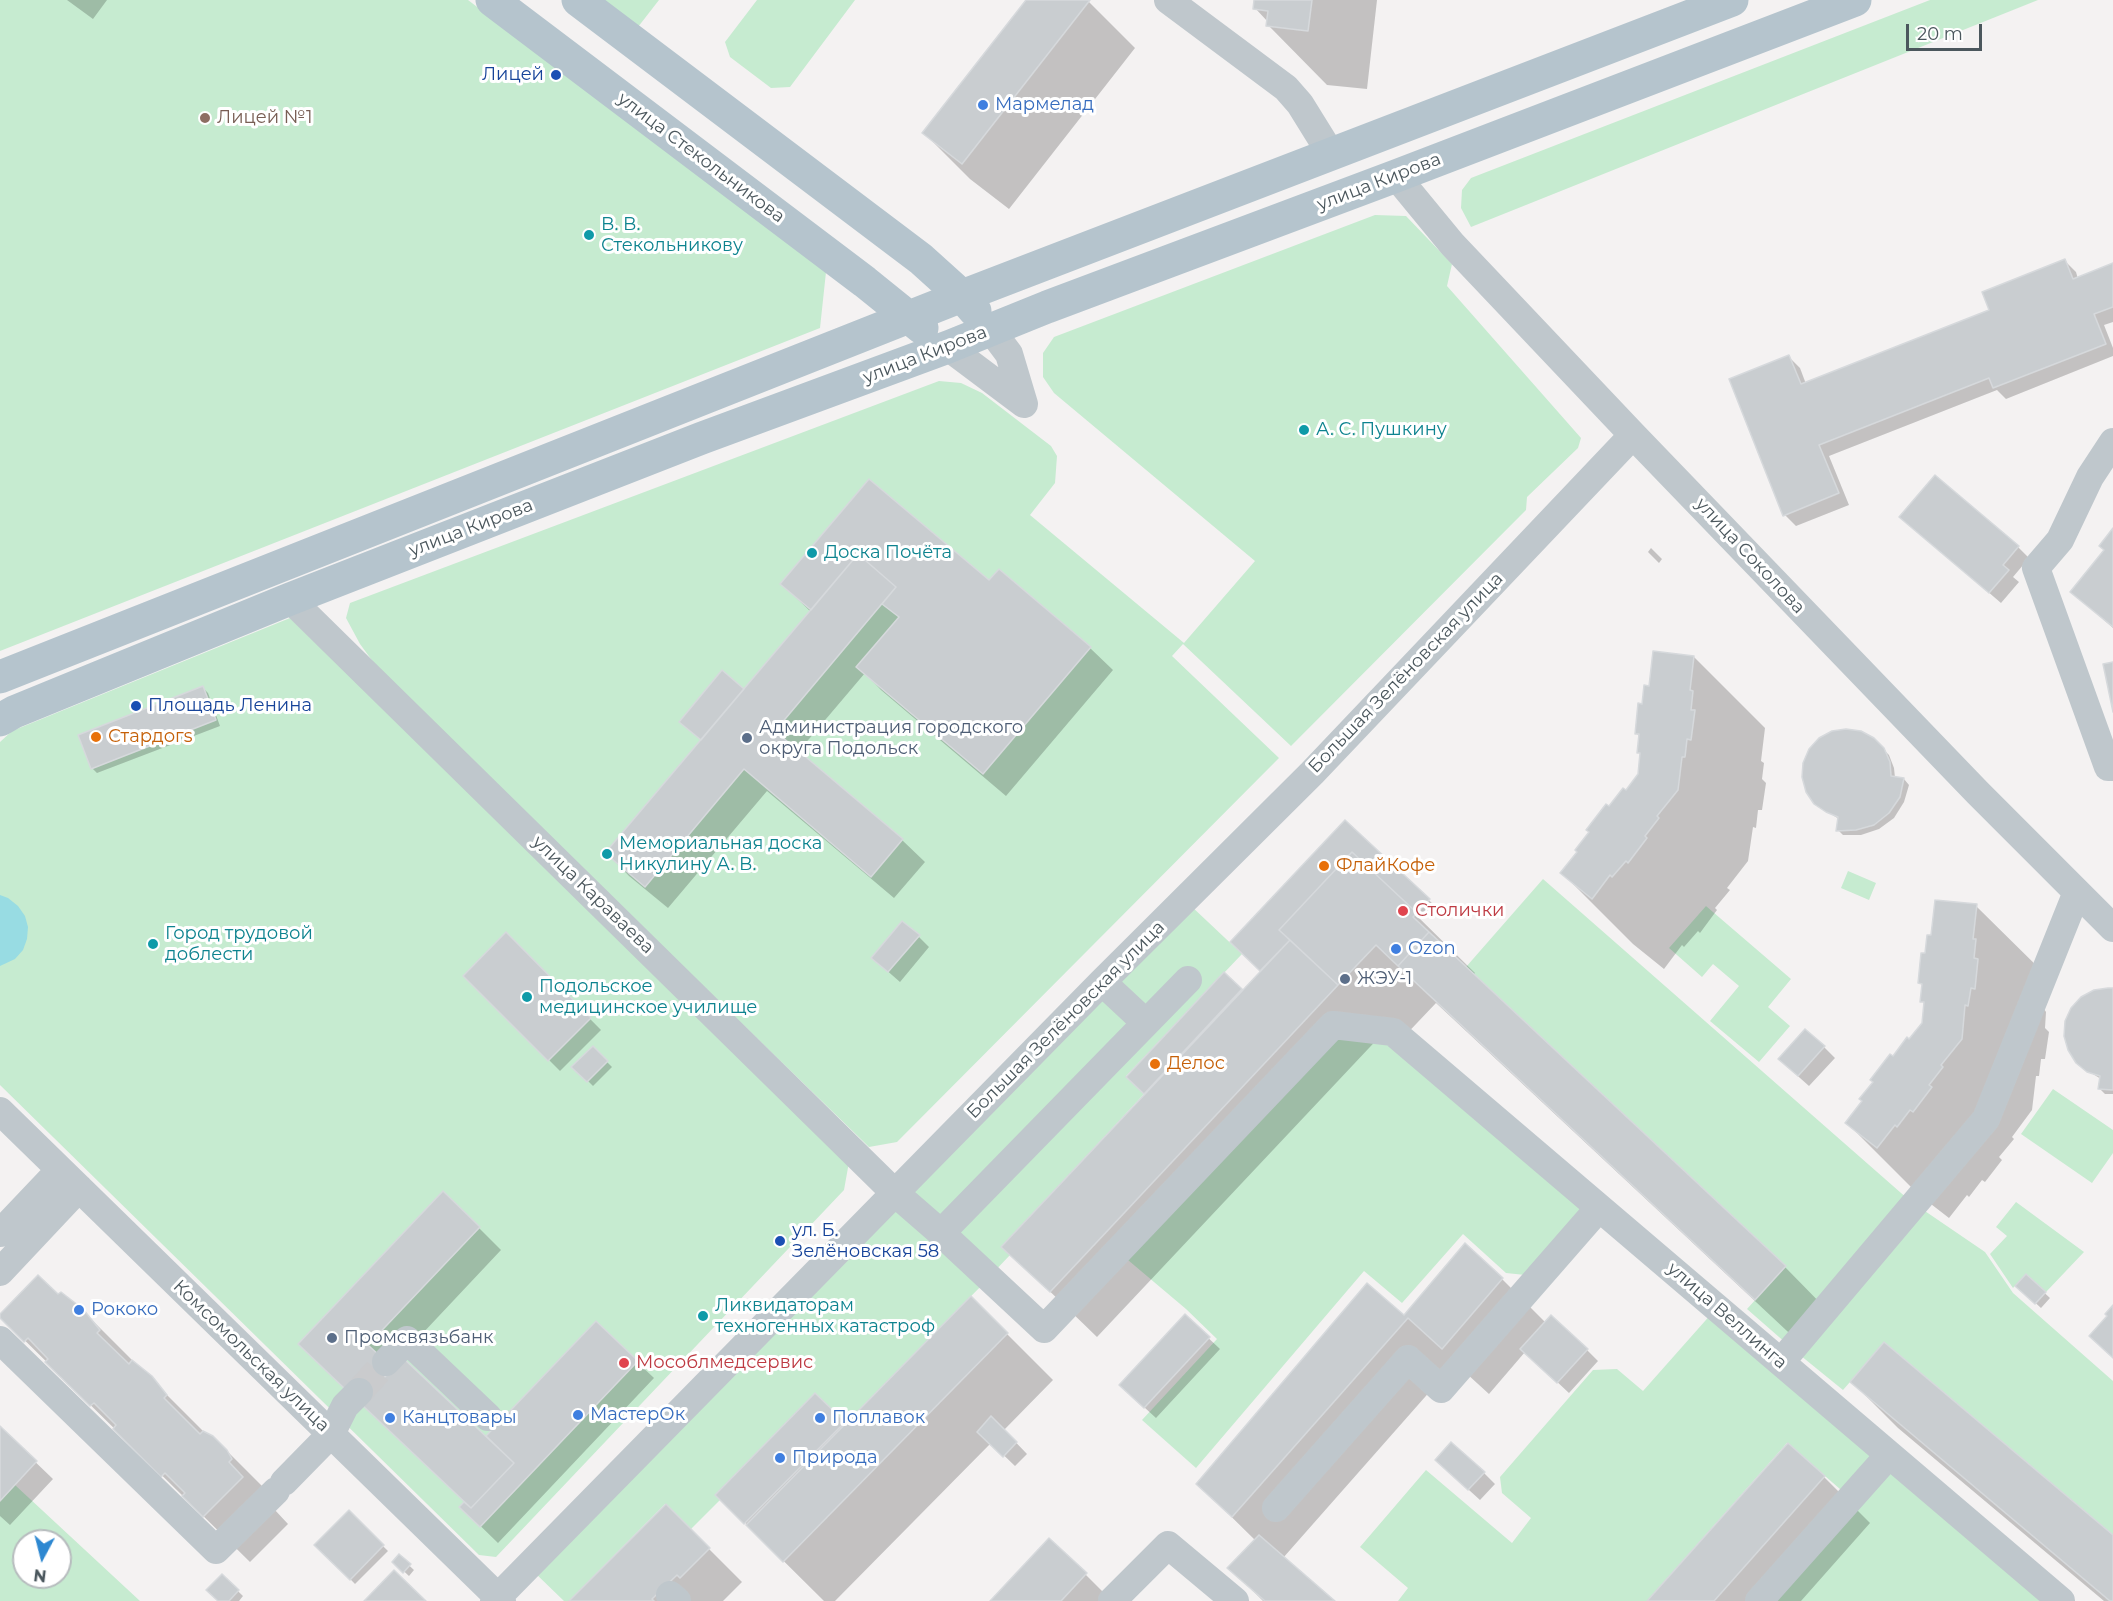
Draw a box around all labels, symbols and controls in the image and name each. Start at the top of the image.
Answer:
scale bar [1909,12,1986,50]
text: 20 m [1917,23,1963,45]
place label: Лицeй [482,64,544,86]
marker: Лицeй [549,68,563,82]
street label: улица Стекольникова [613,88,789,228]
place label: Мармелад [995,94,1094,116]
marker: Мармелад [976,98,990,112]
place label: Лицeй №1 [217,107,312,129]
marker: Лицeй №1 [198,111,212,125]
street label: улица Кирова [1314,148,1444,216]
place label: В. В. Стекольникову [601,214,743,256]
marker: В. В. Стекольникову [582,228,596,242]
street label: улица Кирова [860,321,990,389]
place label: А. С. Пушкину [1316,419,1447,441]
marker: А. С. Пушкину [1297,423,1311,437]
street label: улица Кирова [406,494,536,562]
street label: улица Соколова [1691,494,1809,618]
place label: Доска Почёта [824,542,952,564]
marker: Доска Почёта [805,546,819,560]
street label: Большая Зелёновская улица [1304,568,1508,778]
place label: Площадь Ленина [148,695,312,717]
marker: Площадь Ленина [129,699,143,713]
place label: Администрация городского округа Подольск [759,717,1023,760]
place label: Стардогs [108,726,192,748]
marker: Стардогs [89,730,103,744]
marker: Администрация городского округа Подольск [740,731,754,745]
street label: улица Караваева [528,831,658,959]
place label: Мемориальная доска Никулину А. В. [619,833,822,876]
marker: Мемориальная доска Никулину А. В. [600,847,614,861]
place label: ФлайКофе [1336,855,1435,877]
marker: ФлайКофе [1317,859,1331,873]
place label: Столички [1415,900,1504,922]
marker: Столички [1396,904,1410,918]
street label: Большая Зелёновская улица [963,917,1169,1123]
place label: Город трудовой доблести [165,923,313,966]
marker: Город трудовой доблести [146,937,160,951]
place label: Ozon [1408,938,1456,960]
marker: Ozon [1389,942,1403,956]
place label: ЖЭУ-1 [1357,968,1412,990]
marker: ЖЭУ-1 [1338,972,1352,986]
place label: Подольское медицинское училище [539,976,757,1018]
marker: Подольское медицинское училище [520,990,534,1004]
place label: Делос [1167,1053,1225,1075]
marker: Делос [1148,1057,1162,1071]
place label: ул. Б. Зелёновская 58 [792,1220,939,1262]
marker: ул. Б. Зелёновская 58 [773,1234,787,1248]
street label: улица Веллинга [1663,1258,1791,1374]
street label: Комсомольская улица [168,1276,334,1436]
place label: Ликвидаторам техногенных катастроф [715,1295,935,1338]
place label: Рококо [91,1299,158,1321]
marker: Рококо [72,1303,86,1317]
marker: Ликвидаторам техногенных катастроф [696,1309,710,1323]
place label: Промсвязьбанк [344,1327,494,1349]
marker: Промсвязьбанк [325,1331,339,1345]
place label: Мособлмедсервис [636,1352,813,1374]
marker: Мособлмедсервис [617,1356,631,1370]
place label: МастерОк [590,1404,685,1426]
place label: Канцтовары [402,1407,517,1429]
place label: Поплавок [832,1407,925,1429]
marker: МастерОк [571,1408,585,1422]
marker: Канцтовары [383,1411,397,1425]
marker: Поплавок [813,1411,827,1425]
place label: Природа [792,1447,878,1469]
marker: Природа [773,1451,787,1465]
north arrow [12,1529,72,1589]
text: N [32,1565,48,1586]

